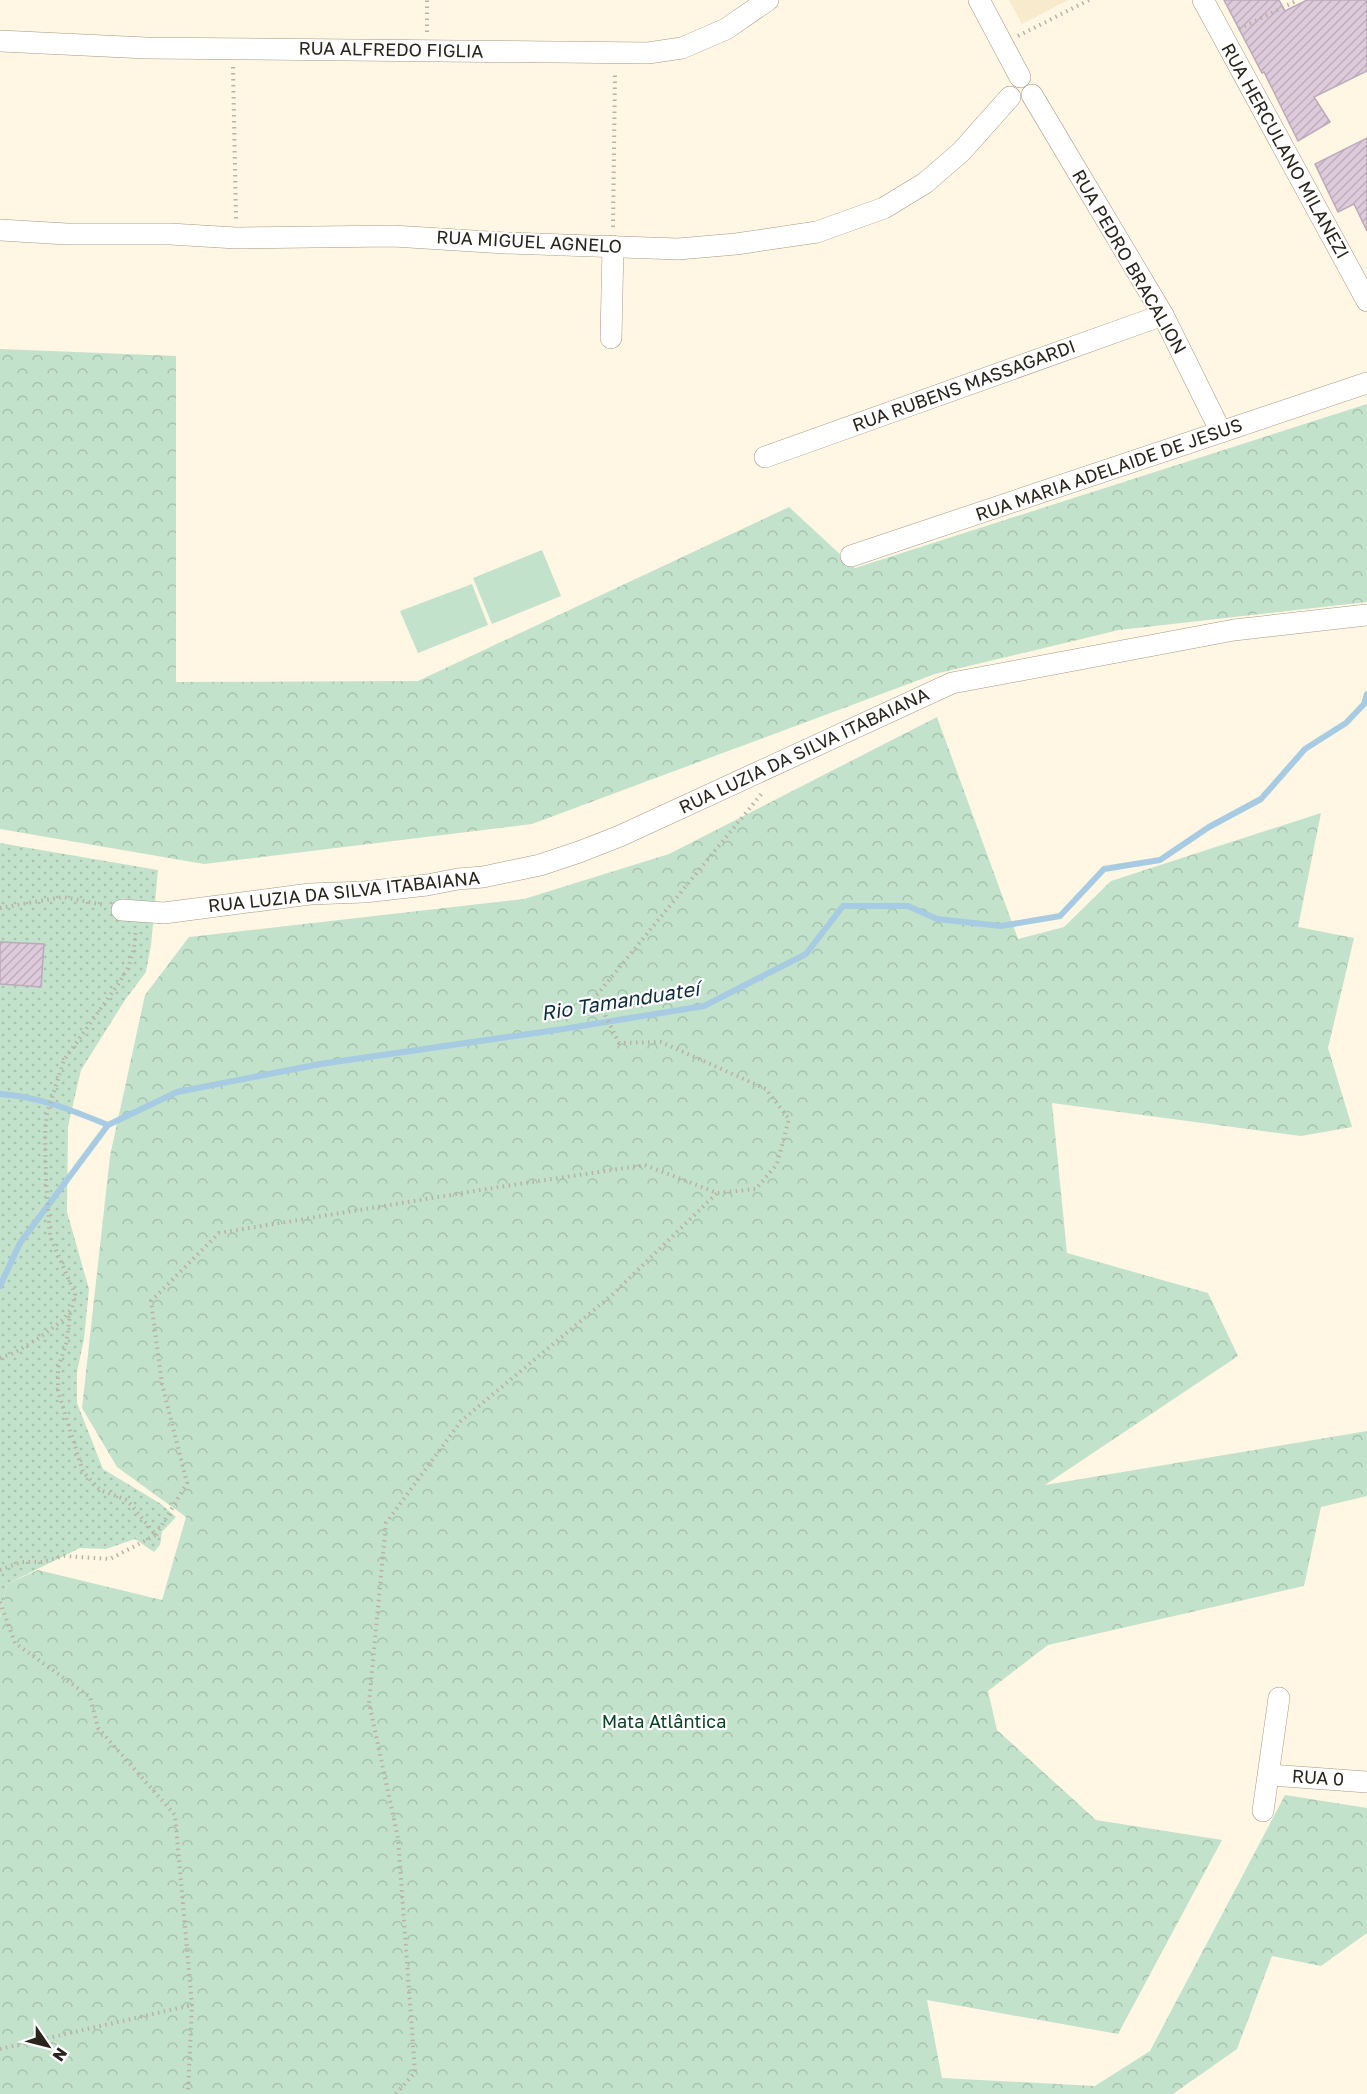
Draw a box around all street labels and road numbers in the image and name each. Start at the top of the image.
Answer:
street label: RUA ALFREDO FIGLIA [298,36,484,62]
street label: RUA HERCULANO MILANEZI [1217,39,1354,262]
street label: RUA PEDRO BRACALION [1068,165,1192,358]
street label: RUA MIGUEL AGNELO [436,225,622,257]
street label: RUA RUBENS MASSAGARDI [849,334,1078,436]
street label: RUA MARIA ADELAIDE DE JESUS [972,413,1245,525]
street label: RUA LUZIA DA SILVA ITABAIANA [675,682,932,818]
street label: RUA LUZIA DA SILVA ITABAIANA [207,866,481,916]
street label: RUA 0 [1291,1764,1345,1790]

